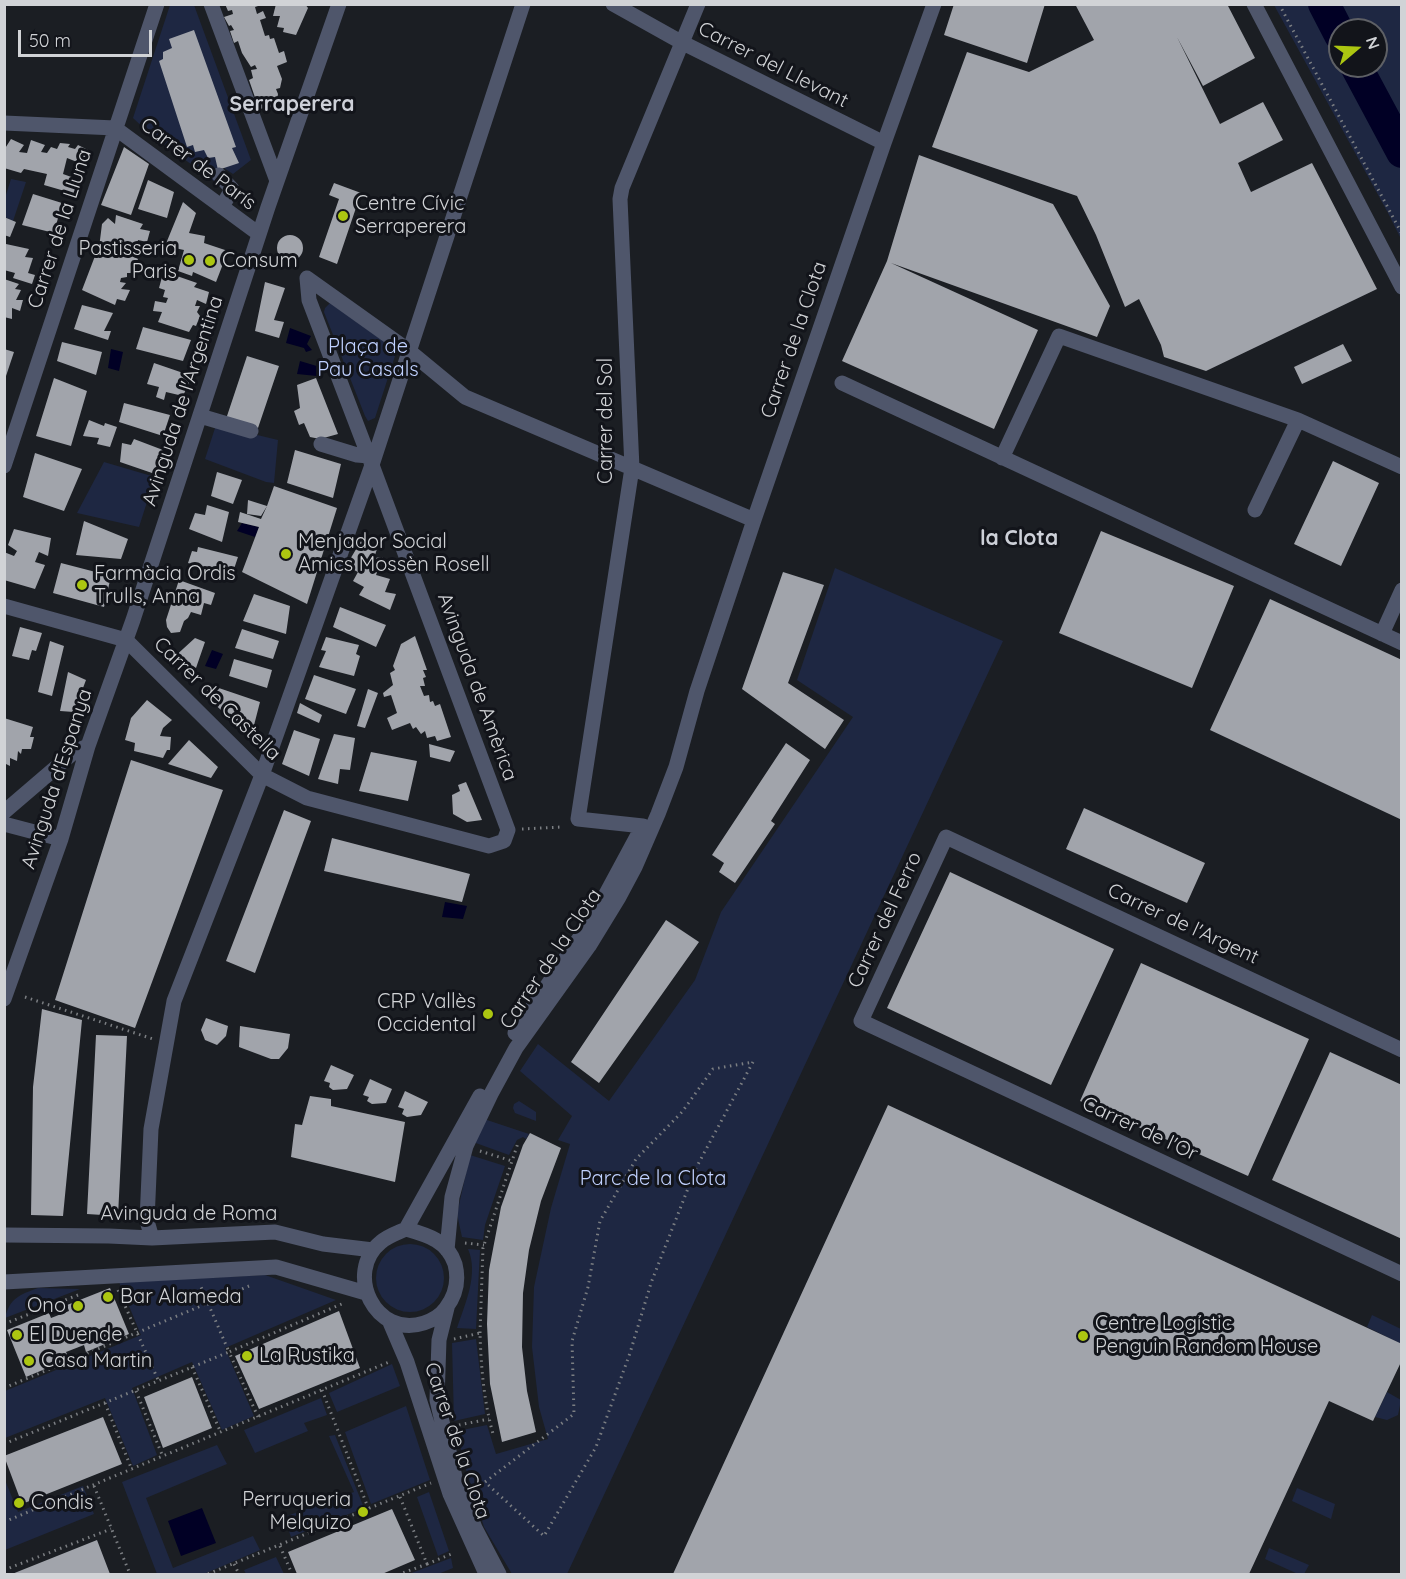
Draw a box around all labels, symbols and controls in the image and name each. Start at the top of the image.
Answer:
street label: Carrer del Llevant [694,17,852,113]
scale bar [21,18,154,56]
north arrow [1328,18,1388,78]
text: 50 m [29,29,71,52]
text: N [1362,34,1384,52]
district label: Serraperera [230,92,354,118]
street label: Carrer de París [135,113,261,215]
street label: Carrer de la Lluna [23,146,97,312]
place label: Centre Cívic Serraperera [355,192,466,239]
marker: Centre Cívic Serraperera [336,209,350,223]
place label: Pastisseria Paris [78,237,177,284]
place label: Consum [222,249,298,273]
marker: Pastisseria Paris [182,253,196,267]
marker: Consum [203,254,217,268]
street label: Carrer de la Clota [756,259,832,421]
street label: Avinguda de l'Argentina [138,293,228,509]
park label: Plaça de Pau Casals [317,335,419,382]
street label: Carrer del Sol [594,358,618,484]
district label: la Clota [980,526,1058,552]
place label: Menjador Social Amics Mossèn Rosell [298,530,490,577]
marker: Menjador Social Amics Mossèn Rosell [279,547,293,561]
place label: Farmàcia Ordis Trulls, Anna [94,562,236,609]
marker: Farmàcia Ordis Trulls, Anna [75,578,89,592]
street label: Avinguda de Amèrica [432,590,522,784]
street label: Carrer de Castella [148,632,286,766]
street label: Avinguda d'Espanya [17,686,97,872]
street label: Carrer del Ferro [843,848,927,992]
street label: Carrer de l'Argent [1104,878,1262,970]
street label: Carrer de la Clota [495,884,607,1034]
place label: CRP Vallès Occidental [377,990,476,1037]
marker: CRP Vallès Occidental [481,1007,495,1021]
street label: Carrer de l'Or [1078,1092,1202,1166]
park label: Parc de la Clota [580,1167,726,1191]
street label: Avinguda de Roma [101,1202,277,1226]
place label: Bar Alameda [120,1285,242,1309]
marker: Bar Alameda [101,1290,115,1304]
place label: Ono [27,1294,66,1318]
marker: Ono [71,1299,85,1313]
place label: Centre Logístic Penguin Random House [1095,1312,1318,1359]
place label: El Duende [29,1323,122,1347]
marker: El Duende [10,1328,24,1342]
marker: Centre Logístic Penguin Random House [1076,1329,1090,1343]
place label: La Rustika [259,1344,355,1368]
place label: Casa Martin [41,1349,152,1373]
marker: La Rustika [240,1349,254,1363]
marker: Casa Martin [22,1354,36,1368]
street label: Carrer de la Clota [419,1360,495,1522]
place label: Perruqueria Melquizo [242,1488,351,1535]
place label: Condis [31,1491,93,1515]
marker: Condis [12,1496,26,1510]
marker: Perruqueria Melquizo [356,1505,370,1519]

